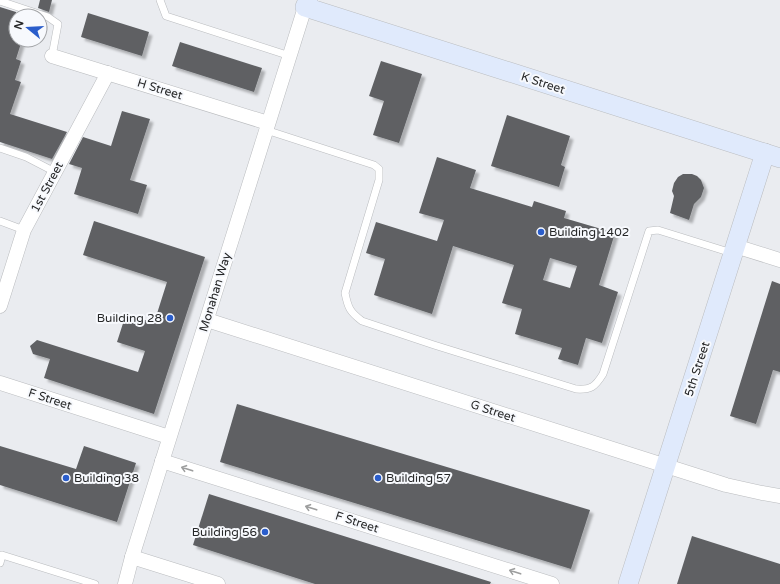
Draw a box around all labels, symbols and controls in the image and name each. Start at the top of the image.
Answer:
north arrow [8,8,48,48]
text: N [11,19,27,31]
street label: K Street [519,69,567,97]
street label: H Street [136,76,185,103]
street label: 1st Street [28,159,66,215]
place label: Building 1402 [549,225,629,239]
marker: Building 1402 [536,227,546,237]
street label: Monahan Way [196,250,234,333]
place label: Building 28 [97,311,162,325]
marker: Building 28 [165,313,175,323]
street label: 5th Street [682,339,713,398]
street label: F Street [27,385,74,413]
street label: G Street [469,397,518,425]
one-way arrow [180,465,193,472]
place label: Building 38 [74,471,139,485]
place label: Building 57 [386,471,451,485]
marker: Building 38 [61,473,71,483]
marker: Building 57 [373,473,383,483]
one-way arrow [304,504,317,511]
street label: F Street [334,508,381,536]
place label: Building 56 [192,525,257,539]
marker: Building 56 [260,527,270,537]
one-way arrow [508,568,521,575]

